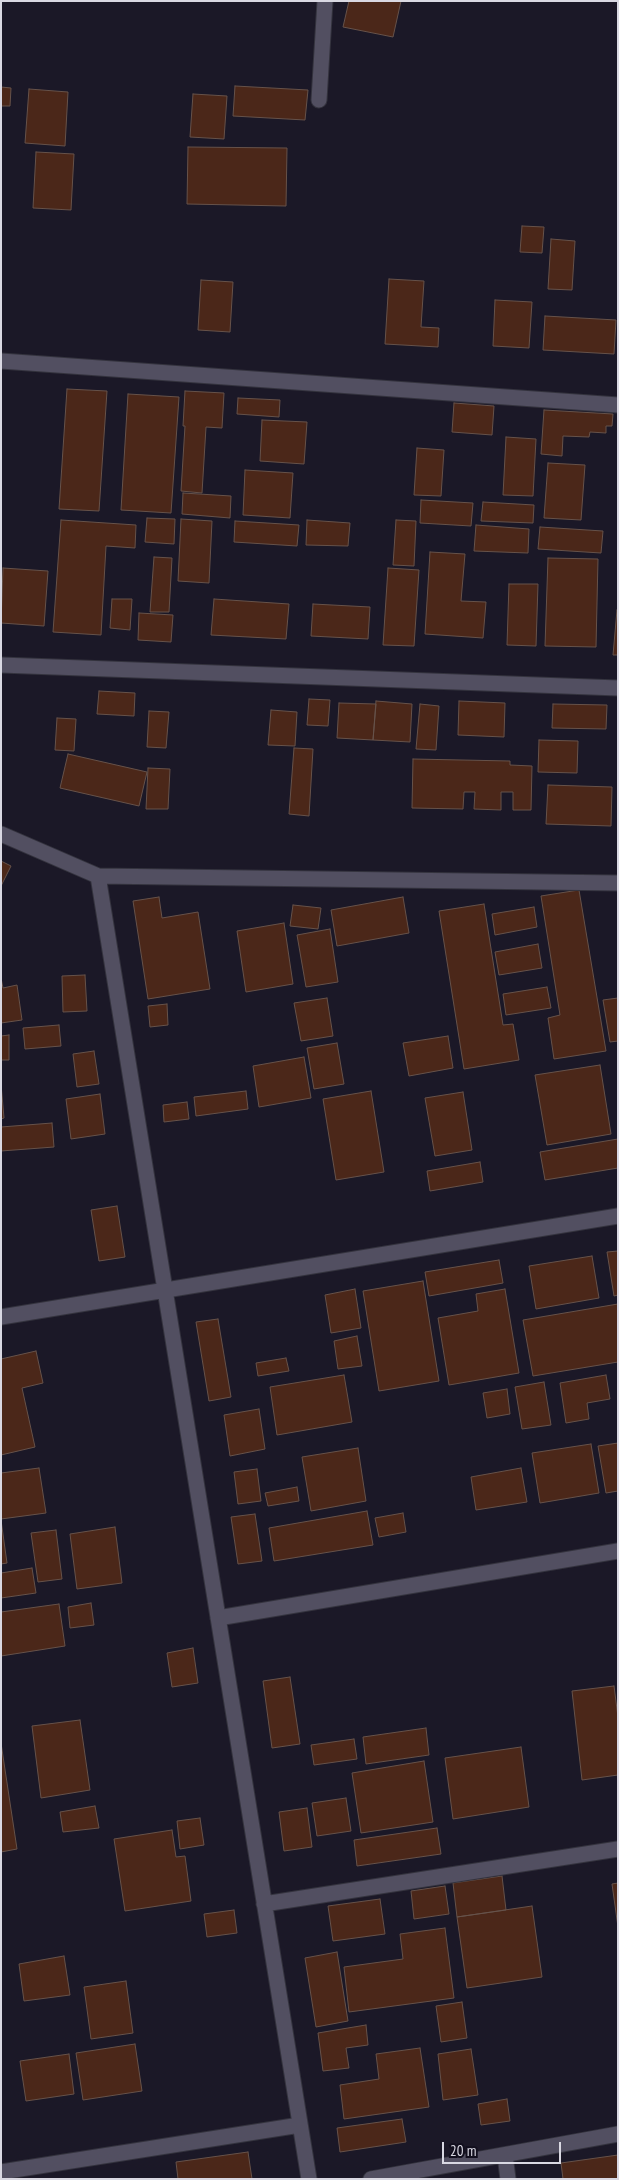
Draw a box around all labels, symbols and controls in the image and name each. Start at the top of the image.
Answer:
scale bar [444,2132,563,2164]
text: 20 m [450,2141,476,2160]

